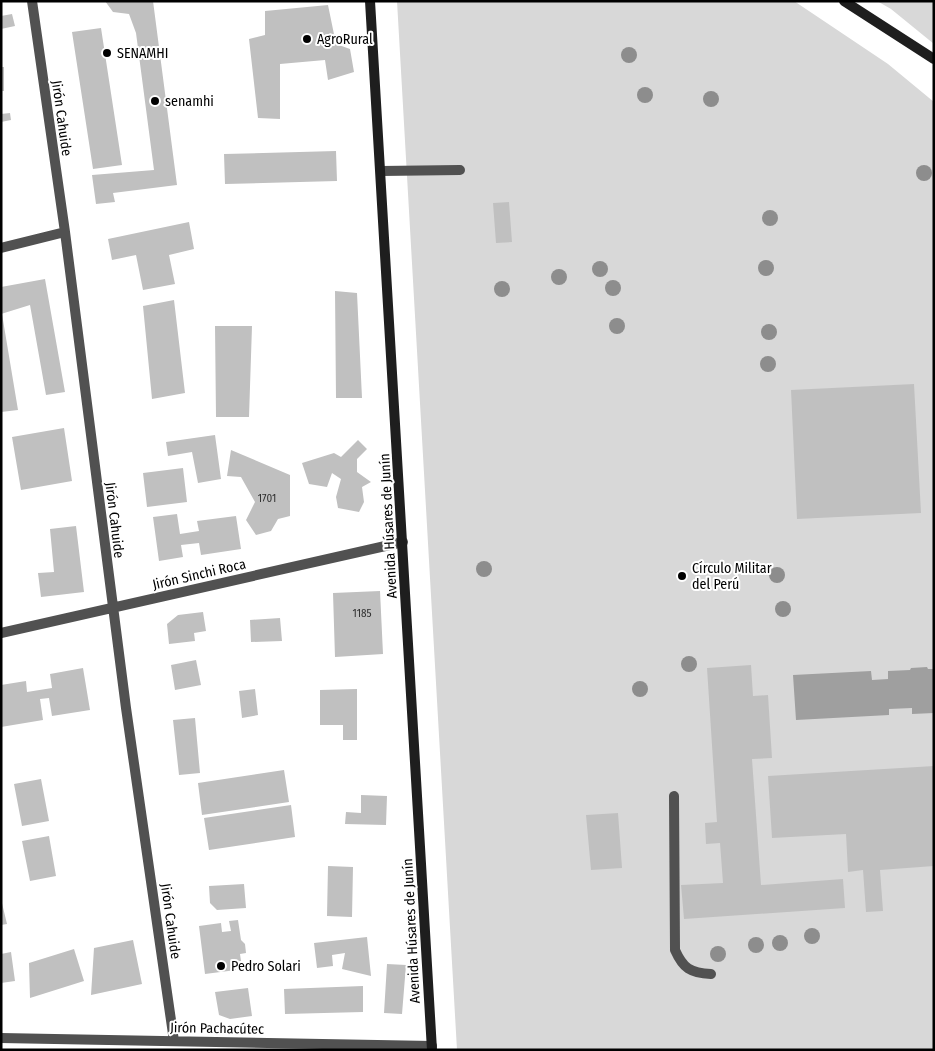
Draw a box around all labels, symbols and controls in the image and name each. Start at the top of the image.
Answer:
place label: AgroRural [317,31,373,48]
marker: AgroRural [301,33,313,45]
place label: SENAMHI [117,45,168,62]
marker: SENAMHI [101,47,113,59]
street label: Jirón Cahuide [48,79,75,157]
place label: senamhi [165,93,214,110]
marker: senamhi [149,95,161,107]
street label: Avenida Húsares de Junín [376,453,401,599]
street label: Jirón Cahuide [101,481,128,559]
house number: 1701 [258,492,276,505]
street label: Jirón Sinchi Roca [151,555,248,594]
place label: Círculo Militar del Perú [692,560,772,593]
marker: Círculo Militar del Perú [676,570,688,582]
house number: 1185 [353,607,371,620]
street label: Avenida Húsares de Junín [399,858,424,1004]
street label: Jirón Cahuide [157,882,184,960]
place label: Pedro Solari [231,958,301,975]
marker: Pedro Solari [215,960,227,972]
street label: Jirón Pachacútec [170,1019,264,1038]

